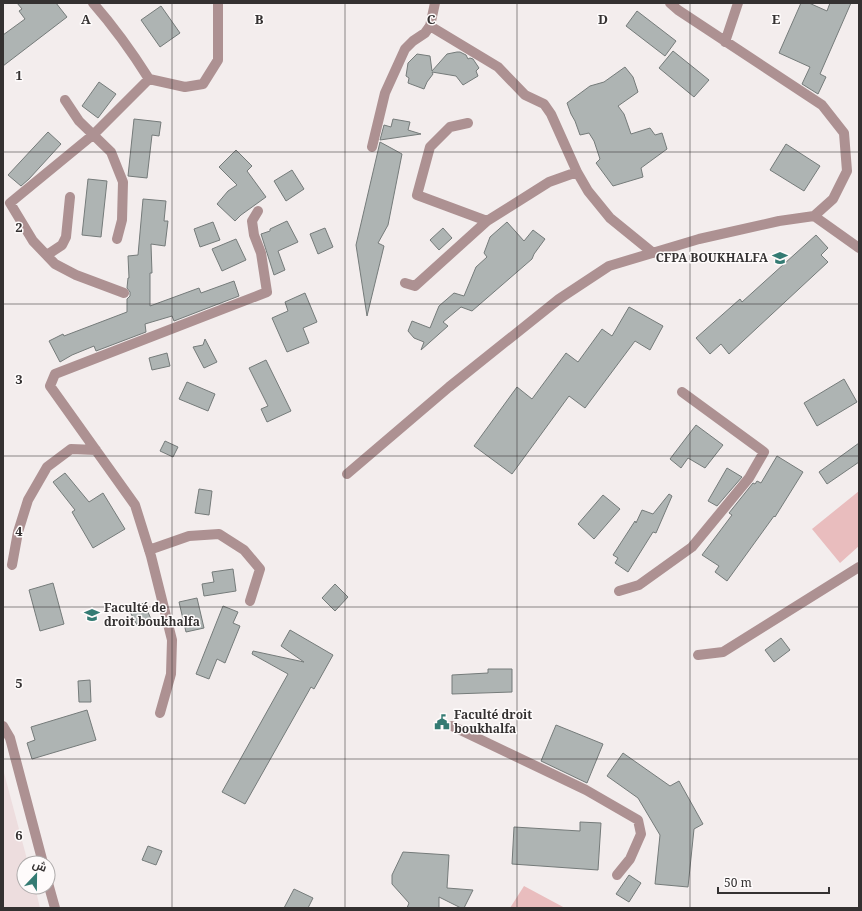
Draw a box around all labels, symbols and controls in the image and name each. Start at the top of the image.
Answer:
text: A [81,10,91,28]
text: B [255,10,264,28]
text: C [427,10,436,28]
text: D [598,10,608,28]
text: E [772,10,781,28]
text: 1 [15,66,23,84]
text: 2 [15,218,23,236]
place label: CFPA BOUKHALFA [656,249,769,266]
school or university icon: CFPA BOUKHALFA [771,249,789,267]
text: 3 [15,370,23,388]
text: 4 [15,522,23,540]
place label: Faculté de droit boukhalfa [104,599,200,630]
school or university icon: Faculté de droit boukhalfa [83,606,101,624]
text: 5 [15,674,23,692]
place label: Faculté droit boukhalfa [454,706,532,737]
public building icon: Faculté droit boukhalfa [433,713,451,731]
text: 6 [15,826,23,844]
north arrow [16,855,56,895]
text: ش [31,856,49,875]
scale bar [718,869,829,895]
text: 50 m [724,874,752,891]

